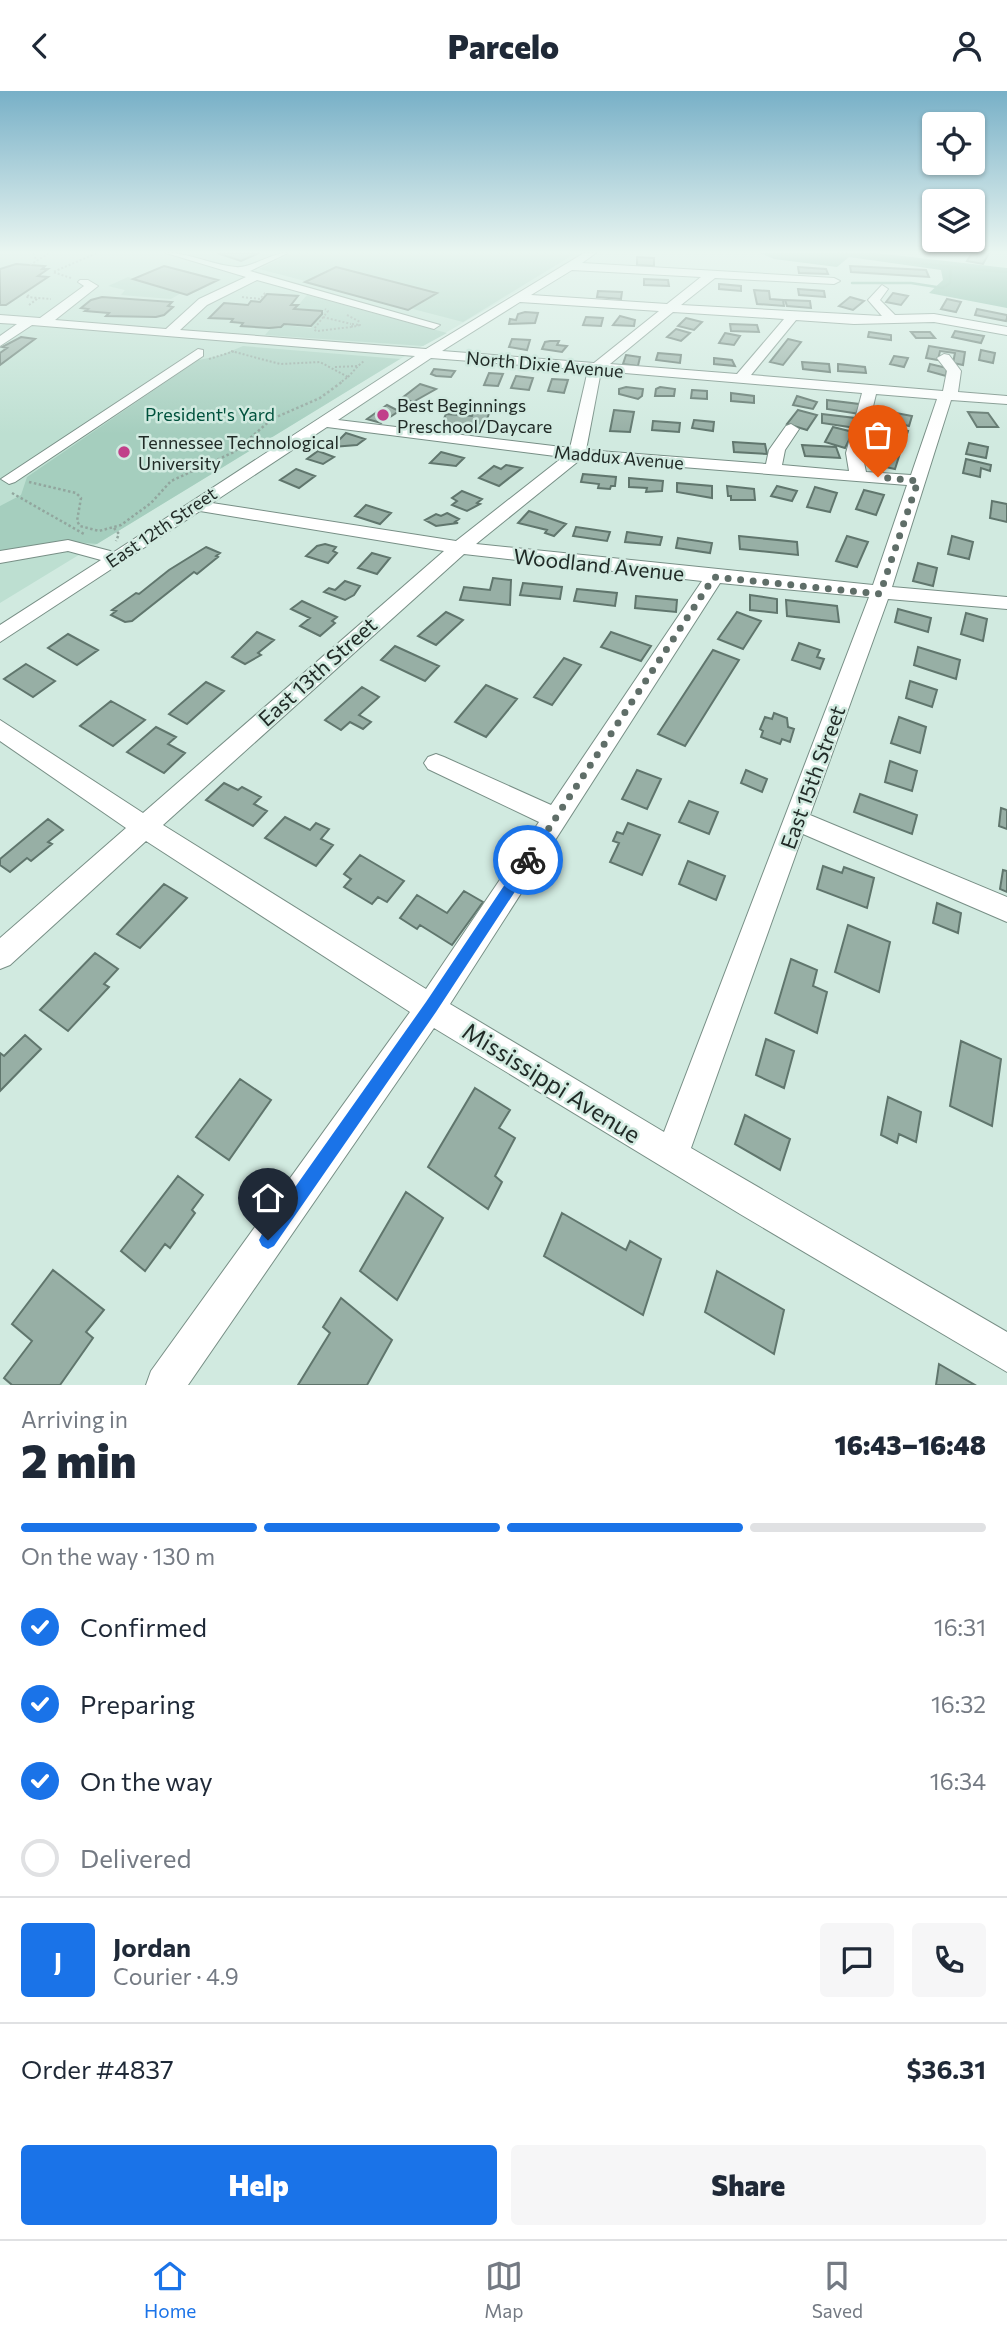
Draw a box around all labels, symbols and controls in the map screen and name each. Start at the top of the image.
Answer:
text: Parcelo [448,26,559,66]
icon: back [21,27,59,65]
icon: person [948,27,986,65]
map controls [922,112,985,252]
button: locate [922,112,985,175]
button: layers [922,189,985,252]
street label: North Dixie Avenue [465,346,625,382]
place label: Best Beginnings Preschool/Daycare [397,394,552,437]
park label: President's Yard [145,403,275,425]
pin [848,405,908,477]
marker: Best Beginnings Preschool/Daycare [375,407,391,423]
icon: bag [859,416,897,454]
place label: Tennessee Technological University [138,431,339,474]
street label: Maddux Avenue [553,440,685,474]
marker: Tennessee Technological University [116,444,132,460]
street label: East 12th Street [101,482,221,572]
street label: Woodland Avenue [512,543,686,585]
street label: East 13th Street [253,611,381,731]
street label: East 15th Street [774,702,850,852]
courier [493,825,563,895]
icon: bike [509,841,547,879]
street label: Mississippi Avenue [458,1016,646,1148]
pin [238,1168,298,1240]
icon: home [249,1179,287,1217]
text: Arriving in [21,1405,128,1433]
text: 16:43–16:48 [835,1429,986,1460]
text: 2 min [21,1431,137,1487]
text: On the way · 130 m [21,1542,215,1570]
icon: check [21,1608,59,1646]
text: Confirmed [80,1611,207,1642]
text: 16:31 [934,1613,986,1641]
icon: check [21,1685,59,1723]
text: Preparing [80,1688,195,1719]
text: 16:32 [931,1690,986,1718]
icon: check [21,1762,59,1800]
text: On the way [80,1765,213,1796]
text: 16:34 [930,1767,986,1795]
text: Delivered [80,1842,191,1873]
button: chat [820,1923,894,1997]
button: phone [912,1923,986,1997]
text: Jordan [113,1931,191,1962]
text: J [54,1945,62,1976]
text: Courier · 4.9 [113,1962,239,1990]
text: Order #4837 [21,2053,174,2084]
text: $36.31 [906,2053,986,2084]
button: Help [21,2145,497,2225]
button: Share [511,2145,986,2225]
tab: Home [144,2257,196,2322]
tab: Map [484,2257,524,2322]
tab: Saved [812,2257,863,2322]

